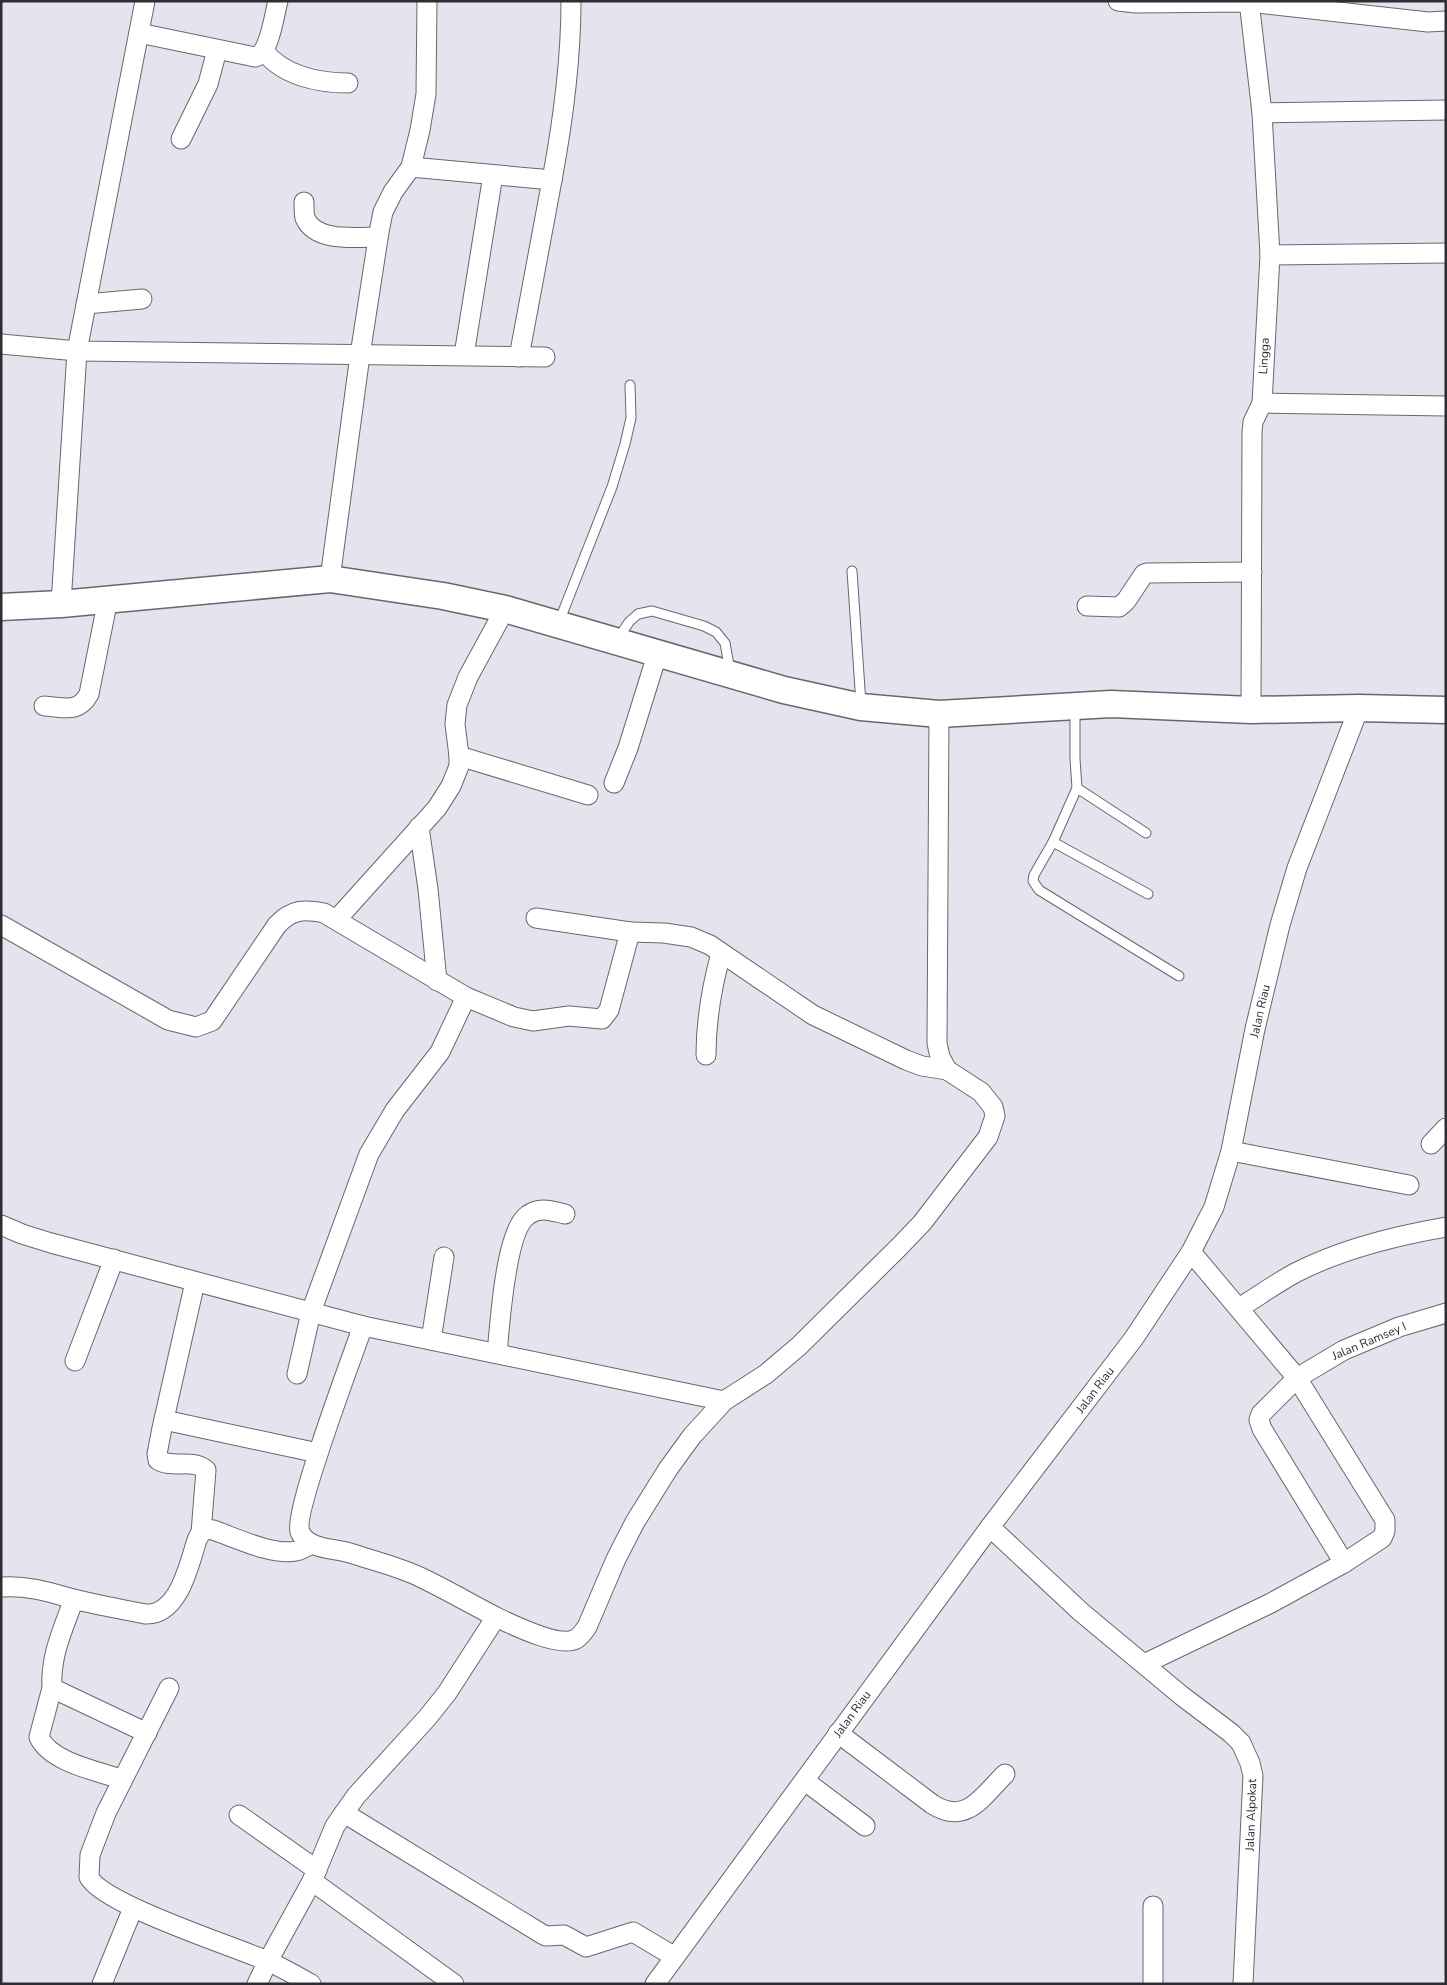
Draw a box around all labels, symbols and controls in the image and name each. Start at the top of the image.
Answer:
street label: Lingga [1255,337,1273,375]
street label: Jalan Riau [1246,983,1274,1040]
street label: Jalan Ramsey I [1329,1318,1409,1364]
street label: Jalan Riau [1072,1364,1118,1417]
street label: Jalan Riau [829,1687,874,1741]
street label: Jalan Alpokat [1242,1778,1260,1853]

